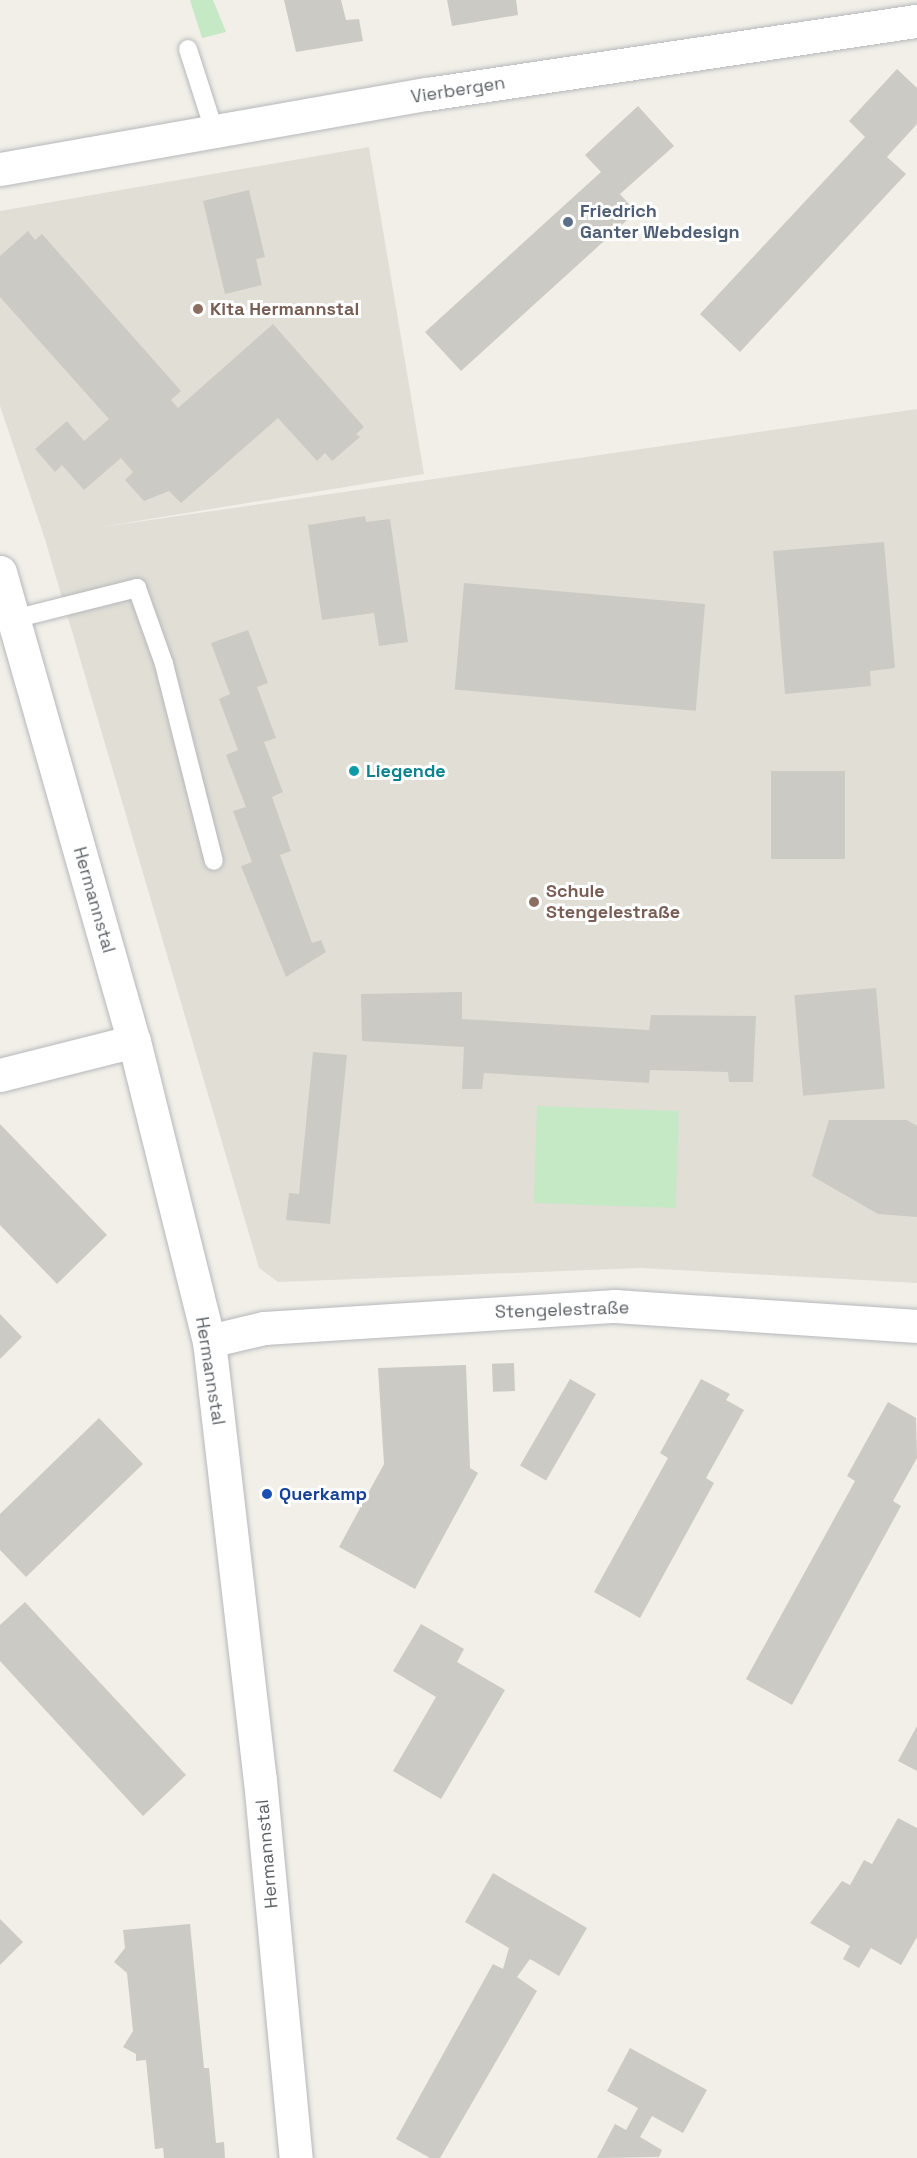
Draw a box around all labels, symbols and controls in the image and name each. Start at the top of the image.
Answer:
street label: Vierbergen [409,72,507,108]
place label: Friedrich Ganter Webdesign [580,201,740,244]
marker: Friedrich Ganter Webdesign [561,215,575,229]
place label: Kita Hermannstal [210,298,359,320]
marker: Kita Hermannstal [191,302,205,316]
place label: Liegende [366,760,446,782]
marker: Liegende [347,764,361,778]
street label: Hermannstal [69,844,119,956]
place label: Schule Stengelestraße [546,881,680,924]
marker: Schule Stengelestraße [527,895,541,909]
street label: Stengelestraße [495,1297,629,1323]
street label: Hermannstal [191,1315,229,1427]
place label: Querkamp [279,1483,367,1505]
marker: Querkamp [260,1487,274,1501]
street label: Hermannstal [251,1799,283,1909]

